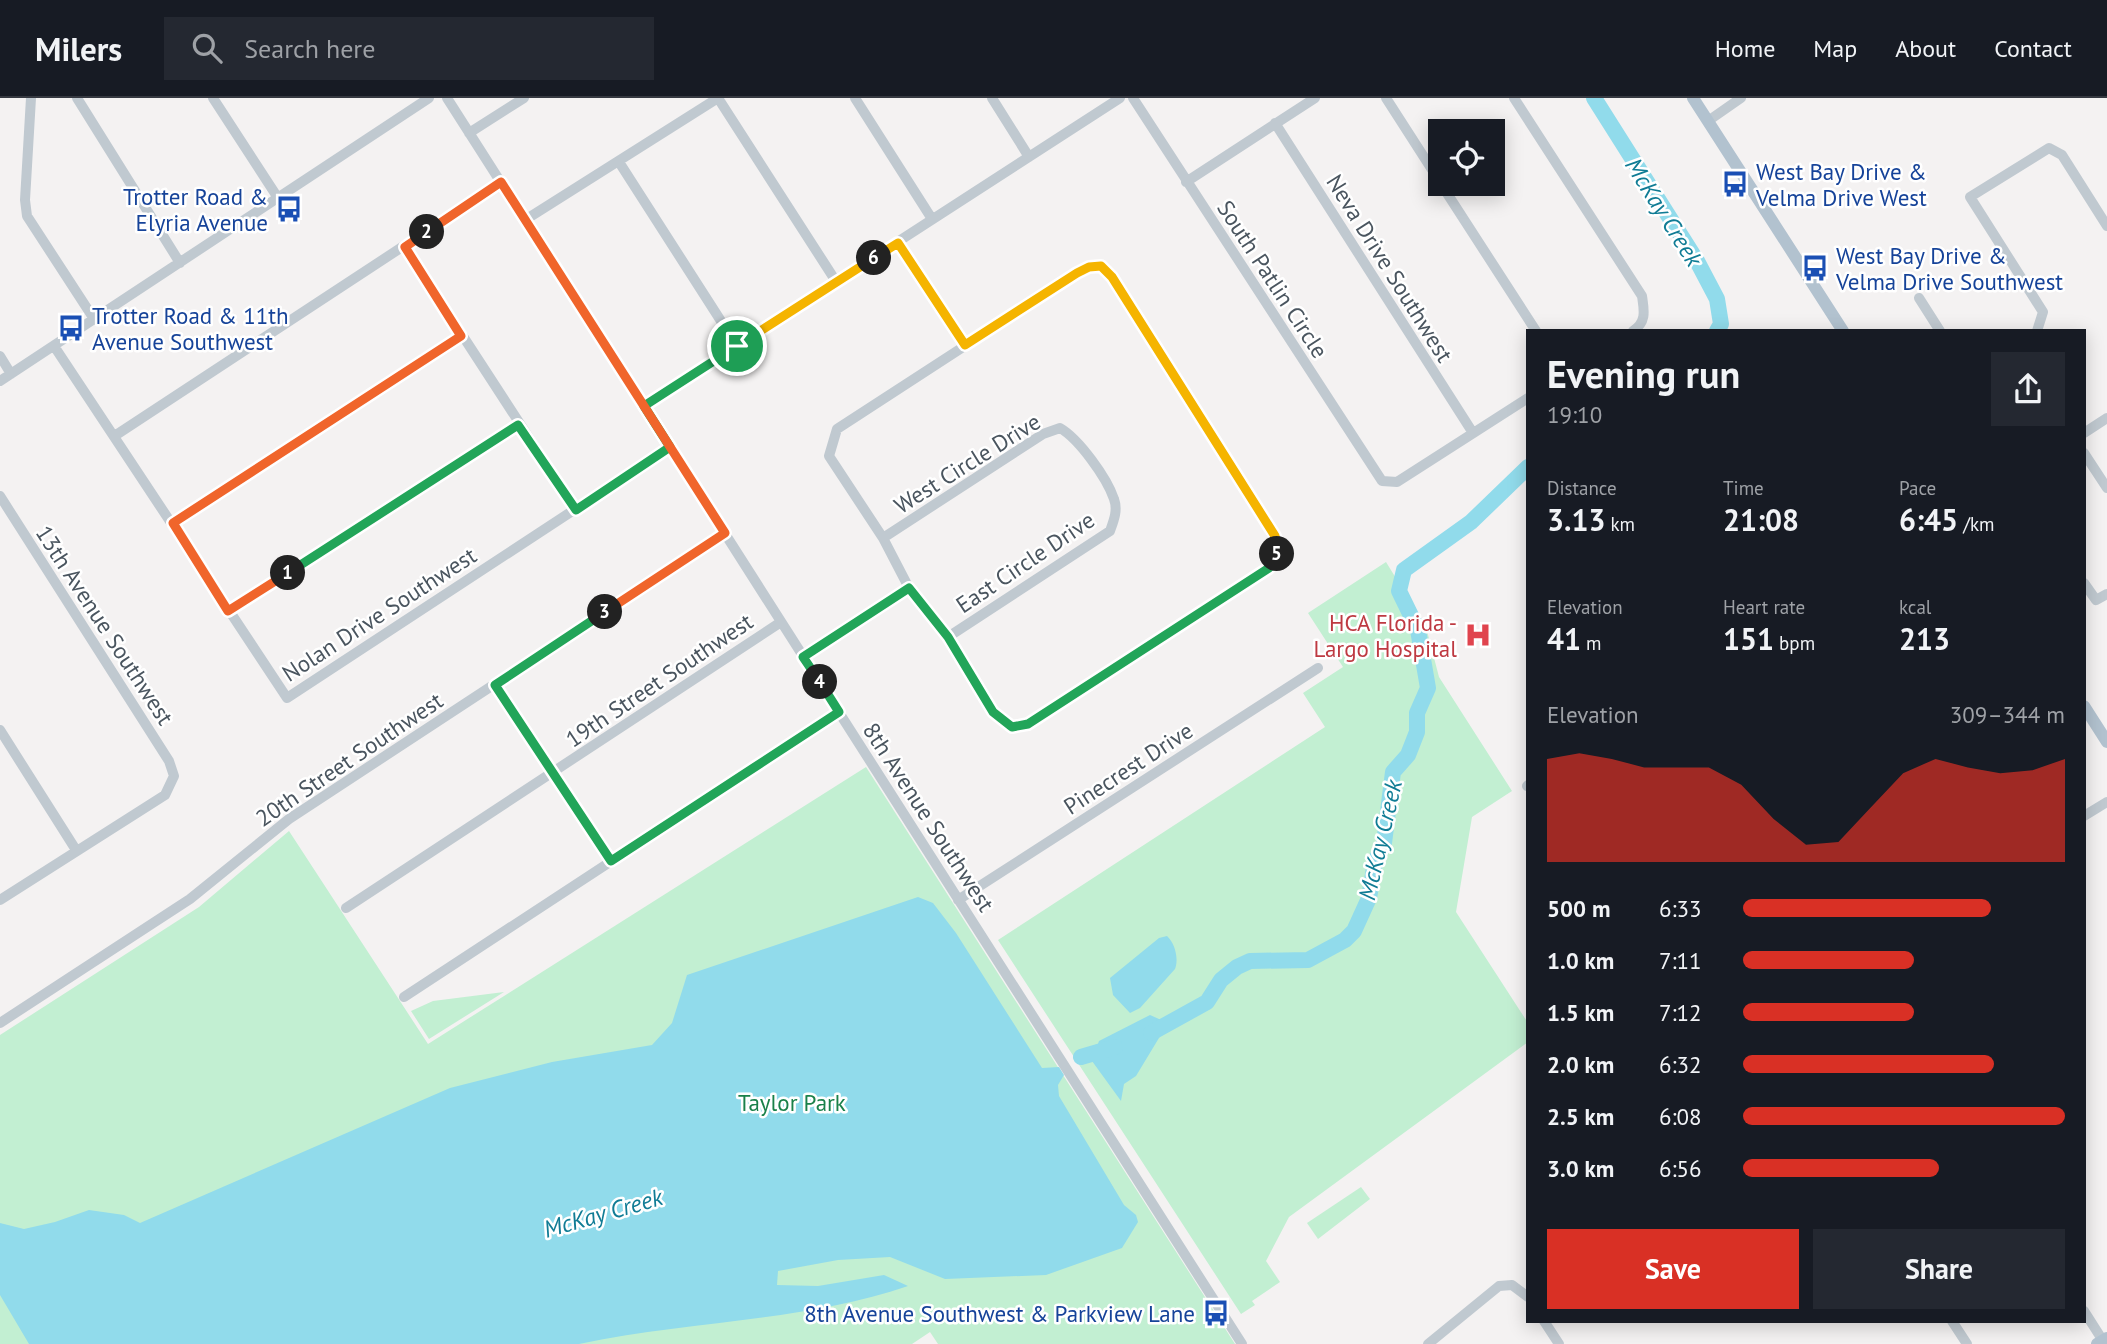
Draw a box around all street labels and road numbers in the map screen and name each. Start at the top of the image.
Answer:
street label: Neva Drive Southwest [1320,169,1460,367]
street label: South Patlin Circle [1211,195,1335,363]
street label: West Circle Drive [889,406,1045,520]
street label: East Circle Drive [950,505,1100,619]
street label: 13th Avenue Southwest [30,520,180,730]
street label: Nolan Drive Southwest [277,540,482,688]
street label: 19th Street Southwest [560,606,758,753]
street label: 20th Street Southwest [250,685,448,832]
street label: Pinecrest Drive [1058,716,1198,820]
street label: 8th Avenue Southwest [857,717,1001,917]

